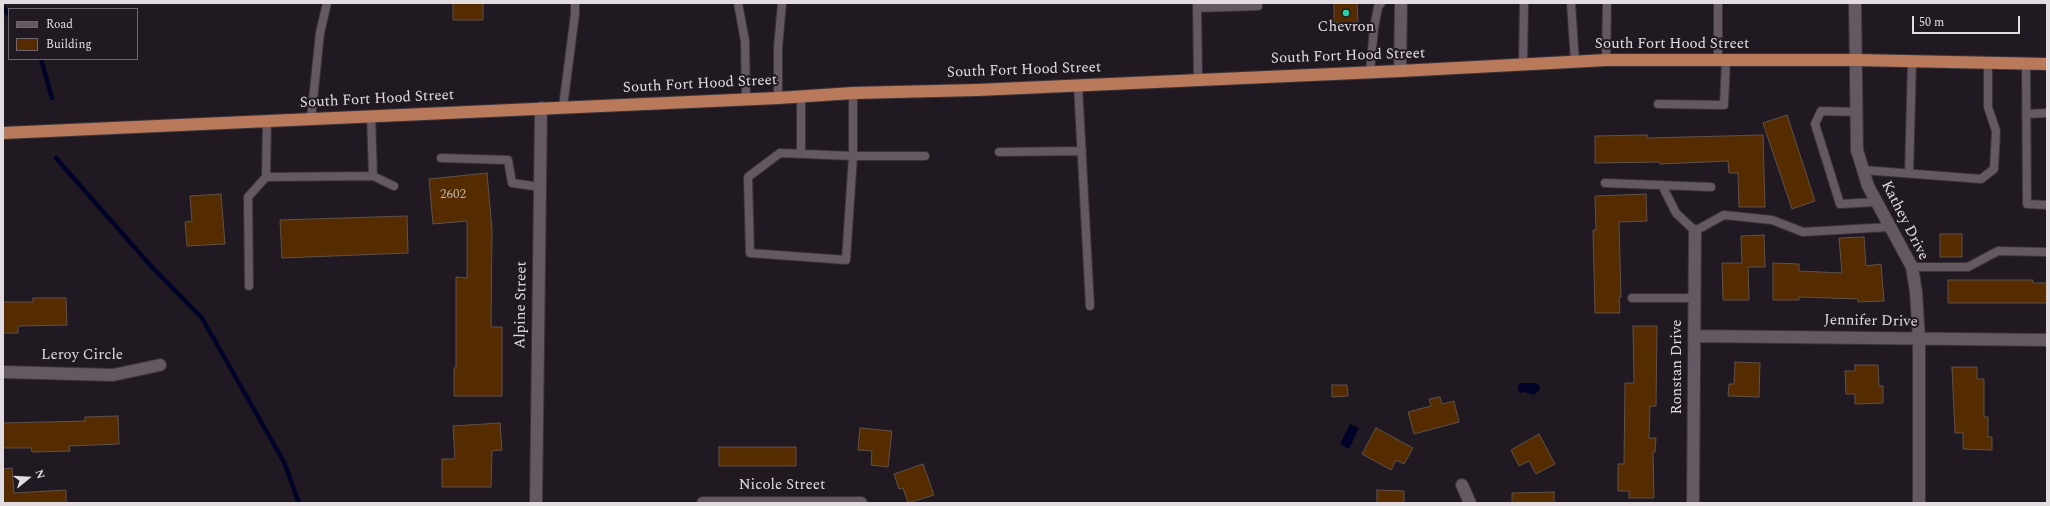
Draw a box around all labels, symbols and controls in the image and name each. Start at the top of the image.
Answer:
legend [8,8,138,60]
marker: Chevron [1341,8,1351,18]
scale bar [1914,8,2022,34]
text: 50 m [1919,13,1944,32]
text: Road [46,15,73,34]
place label: Chevron [1318,19,1374,37]
text: Building [46,35,92,54]
street label: South Fort Hood Street [1595,36,1749,54]
street label: South Fort Hood Street [1271,45,1425,69]
street label: South Fort Hood Street [947,59,1101,83]
street label: South Fort Hood Street [622,72,778,98]
street label: South Fort Hood Street [299,87,455,113]
street label: Kathey Drive [1876,178,1932,264]
house number: 2602 [440,187,466,203]
street label: Alpine Street [512,261,532,349]
street label: Jennifer Drive [1824,312,1918,332]
street label: Ronstan Drive [1669,320,1687,414]
street label: Leroy Circle [41,347,123,365]
north arrow [8,458,48,498]
text: N [30,467,49,481]
street label: Nicole Street [739,477,825,495]

